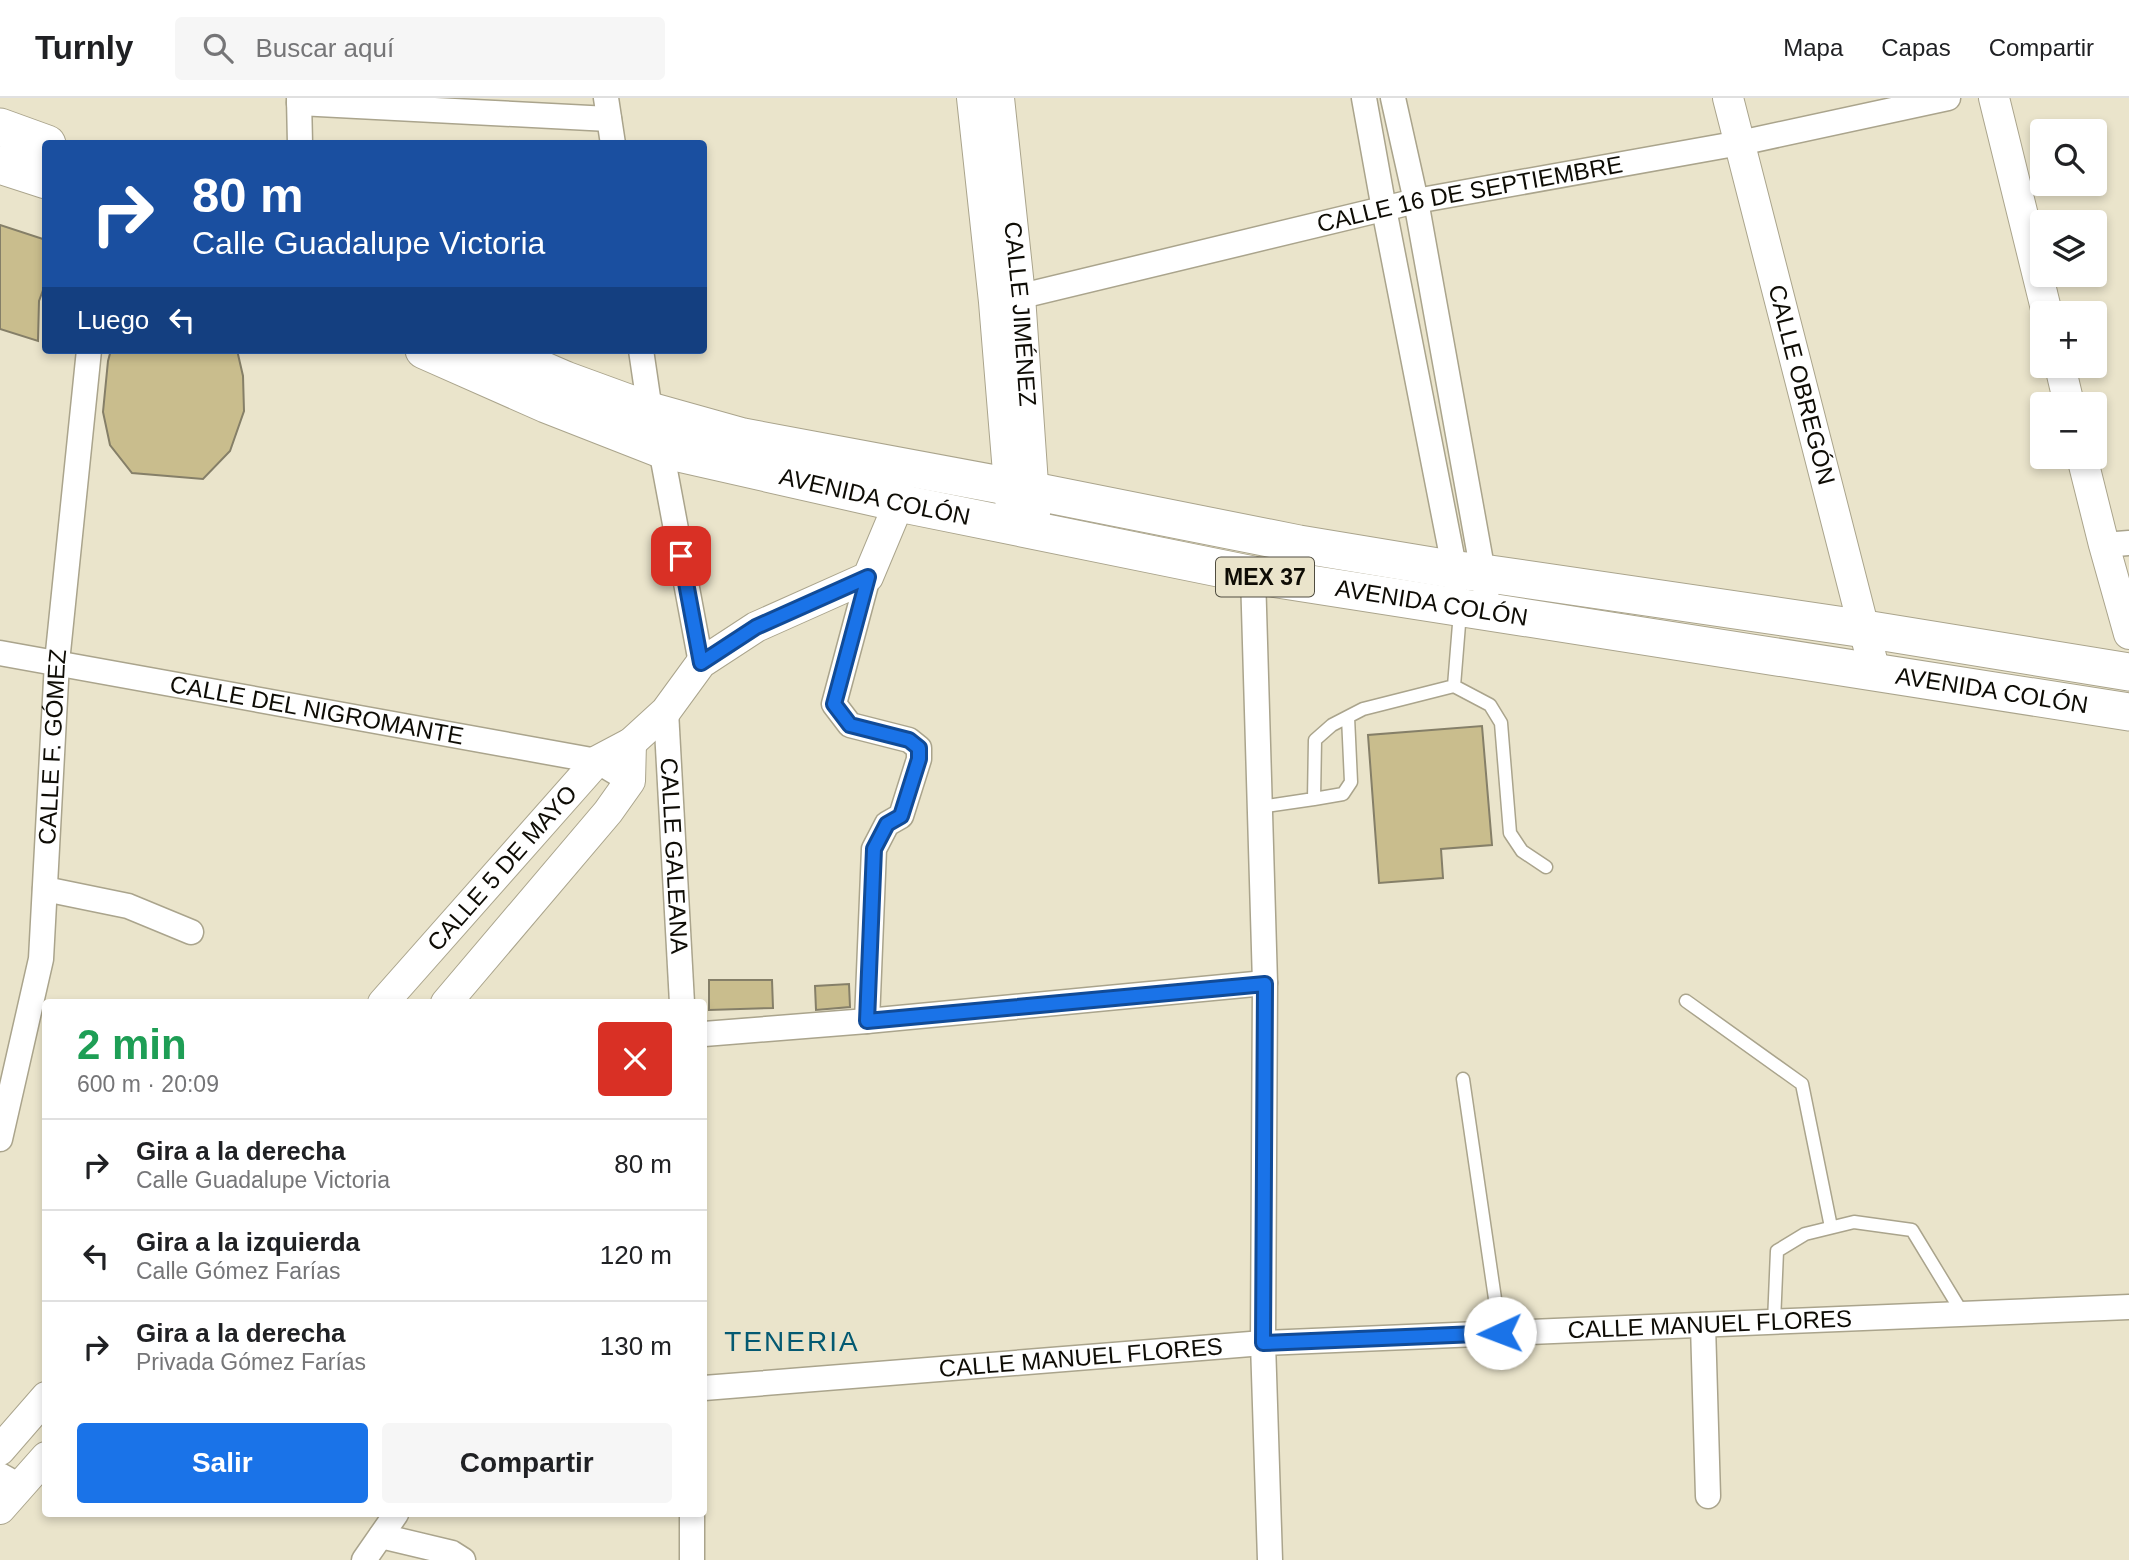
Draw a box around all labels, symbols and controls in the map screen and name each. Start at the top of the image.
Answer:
search box [175,17,665,80]
text: Turnly [35,29,133,66]
icon: search [199,29,237,67]
text: Buscar aquí [255,33,394,63]
text: Mapa [1783,34,1843,61]
text: Capas [1881,34,1951,61]
text: Compartir [1989,34,2094,61]
map controls [2030,119,2107,469]
button: search [2030,119,2107,196]
street label: CALLE 16 DE SEPTIEMBRE [1314,150,1625,237]
icon: right [77,168,168,259]
text: 80 m [192,168,304,222]
button: layers [2030,210,2107,287]
street label: CALLE JIMÉNEZ [999,220,1042,407]
text: Calle Guadalupe Victoria [192,225,545,261]
street label: CALLE OBREGÓN [1763,282,1840,488]
icon: left [163,301,201,339]
button: + [2030,301,2107,378]
text: Luego [77,305,149,335]
button: − [2030,392,2107,469]
street label: AVENIDA COLÓN [777,462,973,530]
pin [651,526,711,586]
icon: arrive [662,537,700,575]
road number: MEX 37 [1216,558,1314,597]
street label: AVENIDA COLÓN [1334,574,1530,631]
street label: CALLE F. GÓMEZ [33,648,71,846]
street label: AVENIDA COLÓN [1894,662,2090,718]
street label: CALLE DEL NIGROMANTE [168,670,466,750]
street label: CALLE GALEANA [656,757,693,954]
street label: CALLE 5 DE MAYO [422,780,582,956]
text: 2 min [77,1021,187,1068]
button: close [598,1022,672,1096]
text: 600 m · 20:09 [77,1071,219,1097]
text: Gira a la derecha [136,1136,346,1166]
icon: right [77,1146,115,1184]
text: 80 m [614,1149,672,1179]
text: Calle Guadalupe Victoria [136,1167,390,1193]
text: Gira a la izquierda [136,1227,360,1257]
icon: left [77,1237,115,1275]
text: 120 m [600,1240,672,1270]
text: Calle Gómez Farías [136,1258,341,1284]
position arrow [1463,1296,1537,1370]
street label: CALLE MANUEL FLORES [1567,1305,1853,1343]
text: Gira a la derecha [136,1318,346,1348]
district label: TENERIA [724,1326,860,1357]
icon: right [77,1328,115,1366]
text: 130 m [600,1331,672,1361]
street label: CALLE MANUEL FLORES [938,1332,1224,1382]
text: Privada Gómez Farías [136,1349,366,1375]
button: Salir [77,1423,368,1503]
button: Compartir [382,1423,672,1503]

